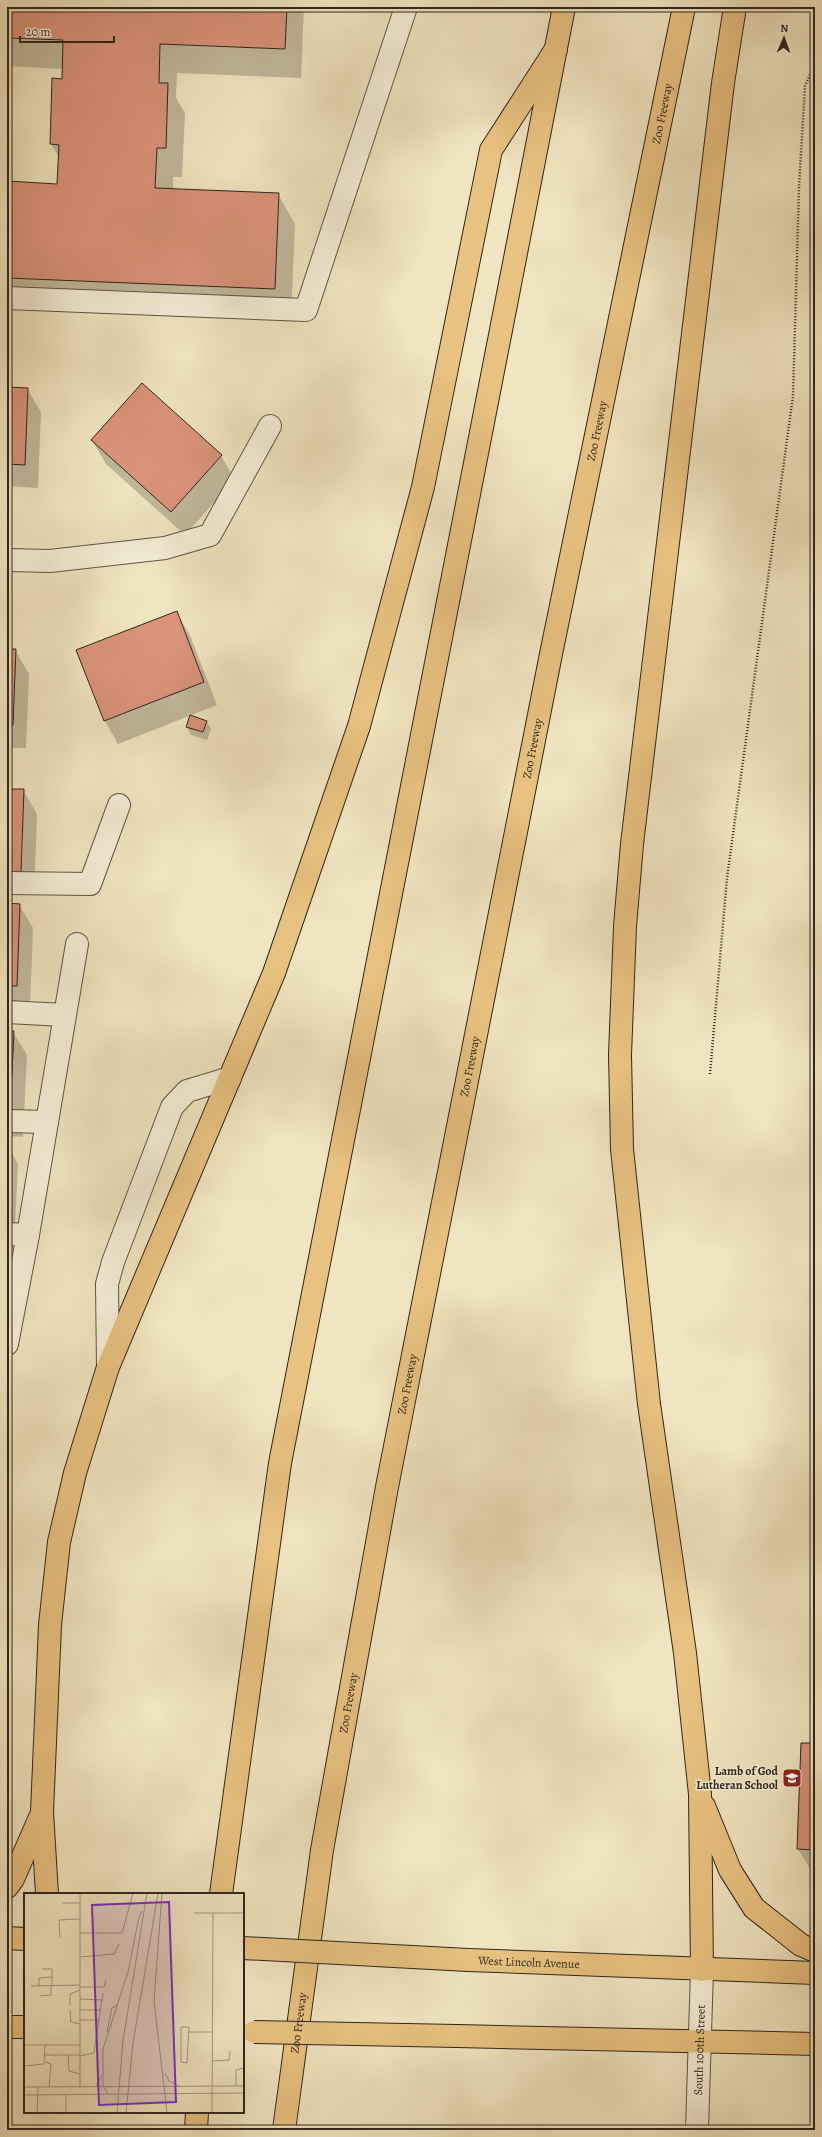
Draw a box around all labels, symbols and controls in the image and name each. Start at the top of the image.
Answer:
scale bar [20,18,114,44]
north arrow [764,18,804,58]
text: N [780,21,789,36]
text: 20 m [26,24,50,40]
street label: Zoo Freeway [648,81,676,145]
street label: Zoo Freeway [583,399,611,463]
street label: Zoo Freeway [519,716,546,780]
street label: Zoo Freeway [456,1034,484,1098]
street label: Zoo Freeway [393,1352,421,1416]
street label: Zoo Freeway [335,1671,362,1734]
place label: Lamb of God Lutheran School [696,1763,779,1793]
school or university icon: Lamb of God Lutheran School [781,1767,803,1789]
inset map [24,1893,244,2113]
street label: West Lincoln Avenue [477,1952,580,1972]
street label: Zoo Freeway [286,1991,311,2054]
street label: South 100th Street [690,2004,709,2096]

